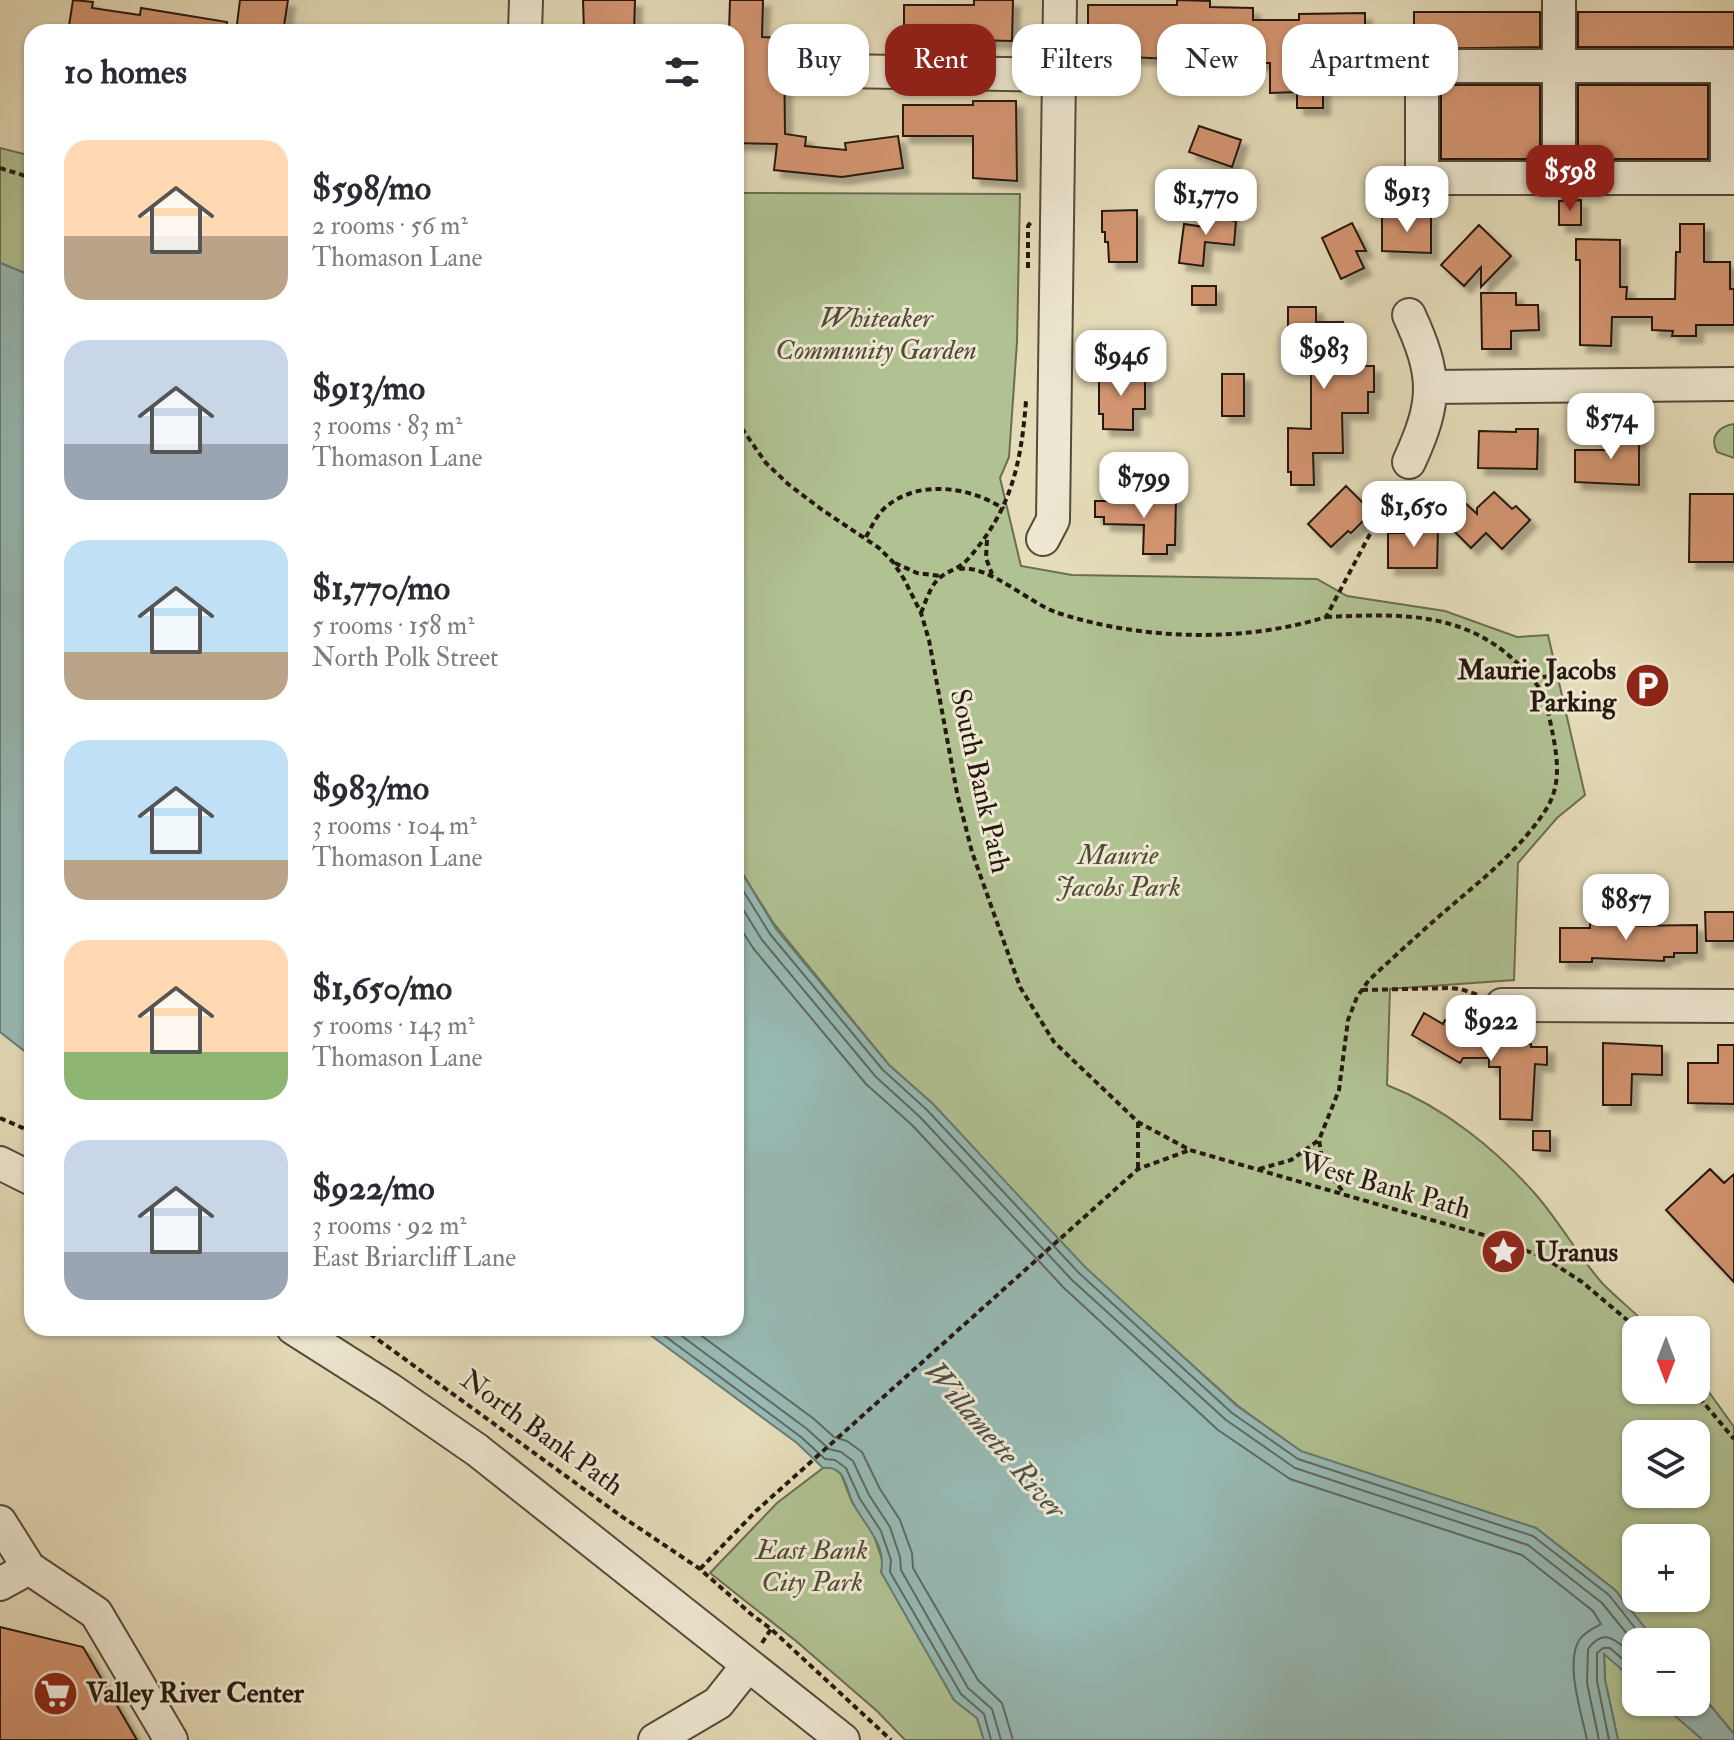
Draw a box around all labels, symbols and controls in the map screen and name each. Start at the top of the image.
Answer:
chip: Buy [768,24,869,96]
chip: Rent [885,24,996,96]
chip: Filters [1012,24,1141,96]
chip: New [1157,24,1266,96]
chip: Apartment [1282,24,1458,96]
icon: filters [660,50,704,94]
text: 10 homes [64,51,187,94]
pin: $598 [1523,145,1617,213]
text: $598 [1544,155,1596,187]
pin: $913 [1360,166,1454,234]
text: $598/mo [312,167,431,210]
pin: $1,770 [1141,169,1271,237]
icon: home [128,172,224,268]
text: $913 [1383,176,1431,208]
text: $1,770 [1173,179,1239,211]
text: 2 rooms · 56 m² [312,210,468,242]
text: Thomason Lane [312,242,482,274]
park label: Whiteaker Community Garden [775,301,977,368]
pin: $983 [1277,323,1371,391]
pin: $946 [1074,330,1168,398]
text: $983 [1299,333,1349,365]
text: $946 [1093,340,1149,372]
text: $913/mo [312,367,425,410]
icon: home [128,372,224,468]
pin: $574 [1564,393,1658,461]
text: $574 [1585,403,1637,435]
text: 3 rooms · 83 m² [312,410,462,442]
text: Thomason Lane [312,442,482,474]
pin: $799 [1097,452,1191,520]
text: $799 [1117,462,1171,494]
pin: $1,650 [1349,481,1479,549]
text: $1,650 [1380,491,1448,523]
text: $1,770/mo [312,567,450,610]
icon: home [128,572,224,668]
text: 5 rooms · 158 m² [312,610,474,642]
text: North Polk Street [312,642,499,674]
place label: Maurie Jacobs Parking [1456,653,1617,720]
parking icon: Maurie Jacobs Parking [1623,662,1671,710]
street label: South Bank Path [942,686,1018,877]
text: $983/mo [312,767,429,810]
icon: home [128,772,224,868]
text: 3 rooms · 104 m² [312,810,477,842]
park label: Maurie Jacobs Park [1055,838,1181,905]
text: Thomason Lane [312,842,482,874]
pin: $857 [1579,874,1673,942]
text: $857 [1601,884,1651,916]
text: $1,650/mo [312,967,452,1010]
icon: home [128,972,224,1068]
pin: $922 [1444,995,1538,1063]
text: $922 [1464,1005,1518,1037]
text: 5 rooms · 143 m² [312,1010,475,1042]
text: Thomason Lane [312,1042,482,1074]
street label: West Bank Path [1294,1145,1475,1227]
text: $922/mo [312,1167,435,1210]
icon: home [128,1172,224,1268]
text: 3 rooms · 92 m² [312,1210,467,1242]
place icon: Uranus [1480,1228,1528,1276]
place label: Uranus [1535,1235,1618,1270]
text: East Briarcliff Lane [312,1242,516,1274]
north arrow [1622,1316,1710,1404]
map controls [1622,1316,1710,1716]
water label: Willamette River [916,1353,1075,1528]
street label: North Bank Path [454,1362,630,1504]
button: layers [1622,1420,1710,1508]
button: + [1622,1524,1710,1612]
park label: East Bank City Park [754,1533,868,1600]
button: − [1622,1628,1710,1716]
supermarket icon: Valley River Center [31,1669,79,1717]
place label: Valley River Center [85,1676,305,1711]

